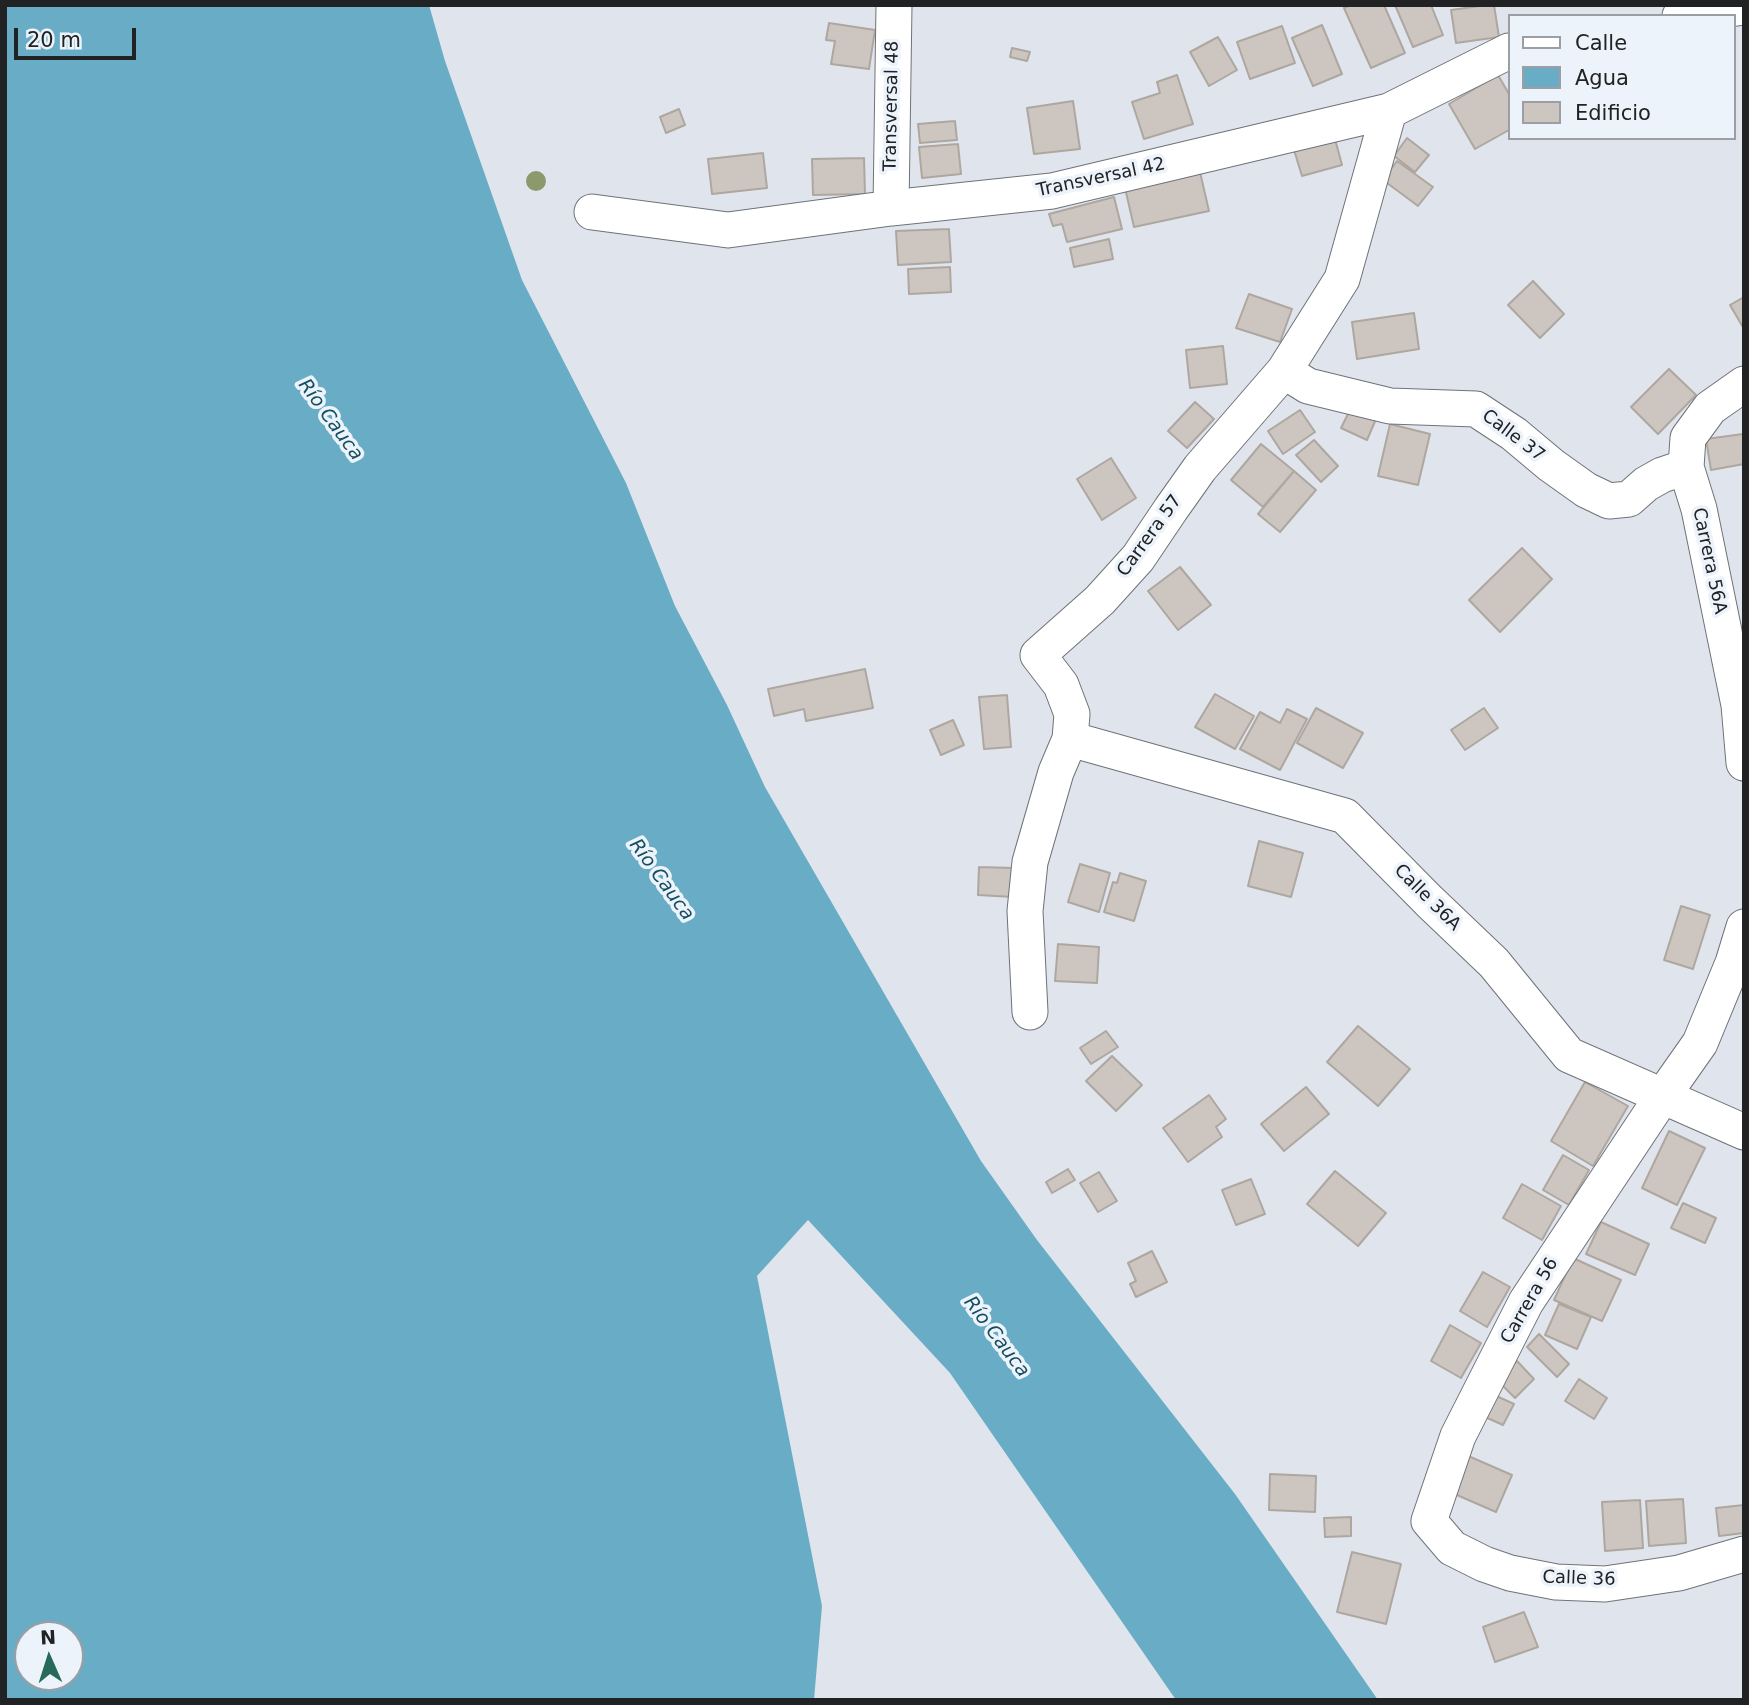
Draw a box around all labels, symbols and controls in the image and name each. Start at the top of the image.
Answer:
scale bar [18,14,140,58]
legend [1508,14,1735,140]
text: 20 m [27,28,81,52]
text: Calle [1575,31,1627,55]
street label: Transversal 48 [880,40,904,172]
text: Agua [1575,66,1629,90]
text: Edificio [1575,101,1651,125]
street label: Transversal 42 [1035,154,1167,202]
water label: Río Cauca [293,375,367,465]
street label: Calle 37 [1477,405,1549,467]
street label: Carrera 57 [1113,491,1187,581]
street label: Carrera 56A [1687,506,1731,616]
water label: Río Cauca [624,835,698,925]
street label: Calle 36A [1389,860,1465,936]
street label: Carrera 56 [1497,1254,1563,1348]
water label: Río Cauca [958,1292,1034,1382]
street label: Calle 36 [1542,1567,1616,1591]
north arrow [14,1621,84,1691]
text: N [39,1626,57,1648]

